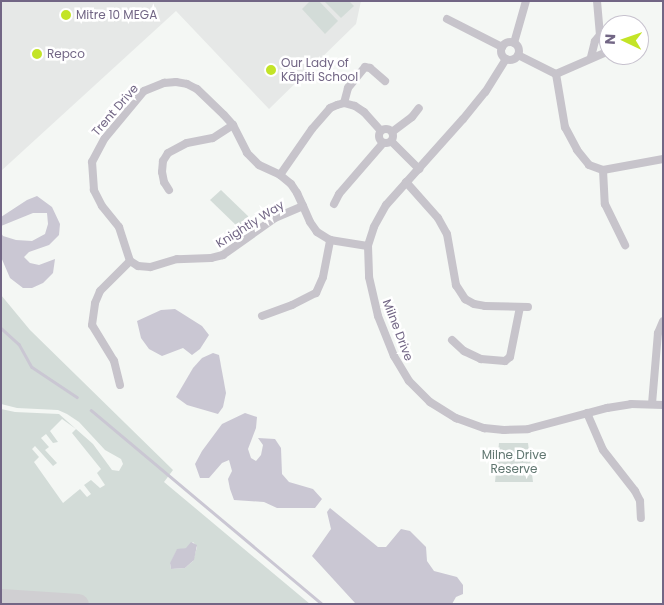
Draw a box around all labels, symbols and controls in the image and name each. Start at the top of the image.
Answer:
place label: Mitre 10 MEGA [76,8,157,22]
marker: Mitre 10 MEGA [60,9,72,21]
north arrow [599,15,649,65]
text: N [600,33,620,45]
place label: Repco [47,47,85,61]
marker: Repco [31,48,43,60]
place label: Our Lady of Kāpiti School [281,56,358,84]
marker: Our Lady of Kāpiti School [265,64,277,76]
street label: Trent Drive [89,81,141,139]
street label: Knightly Way [213,197,287,251]
street label: Milne Drive [380,297,416,363]
park label: Milne Drive Reserve [482,448,546,476]

